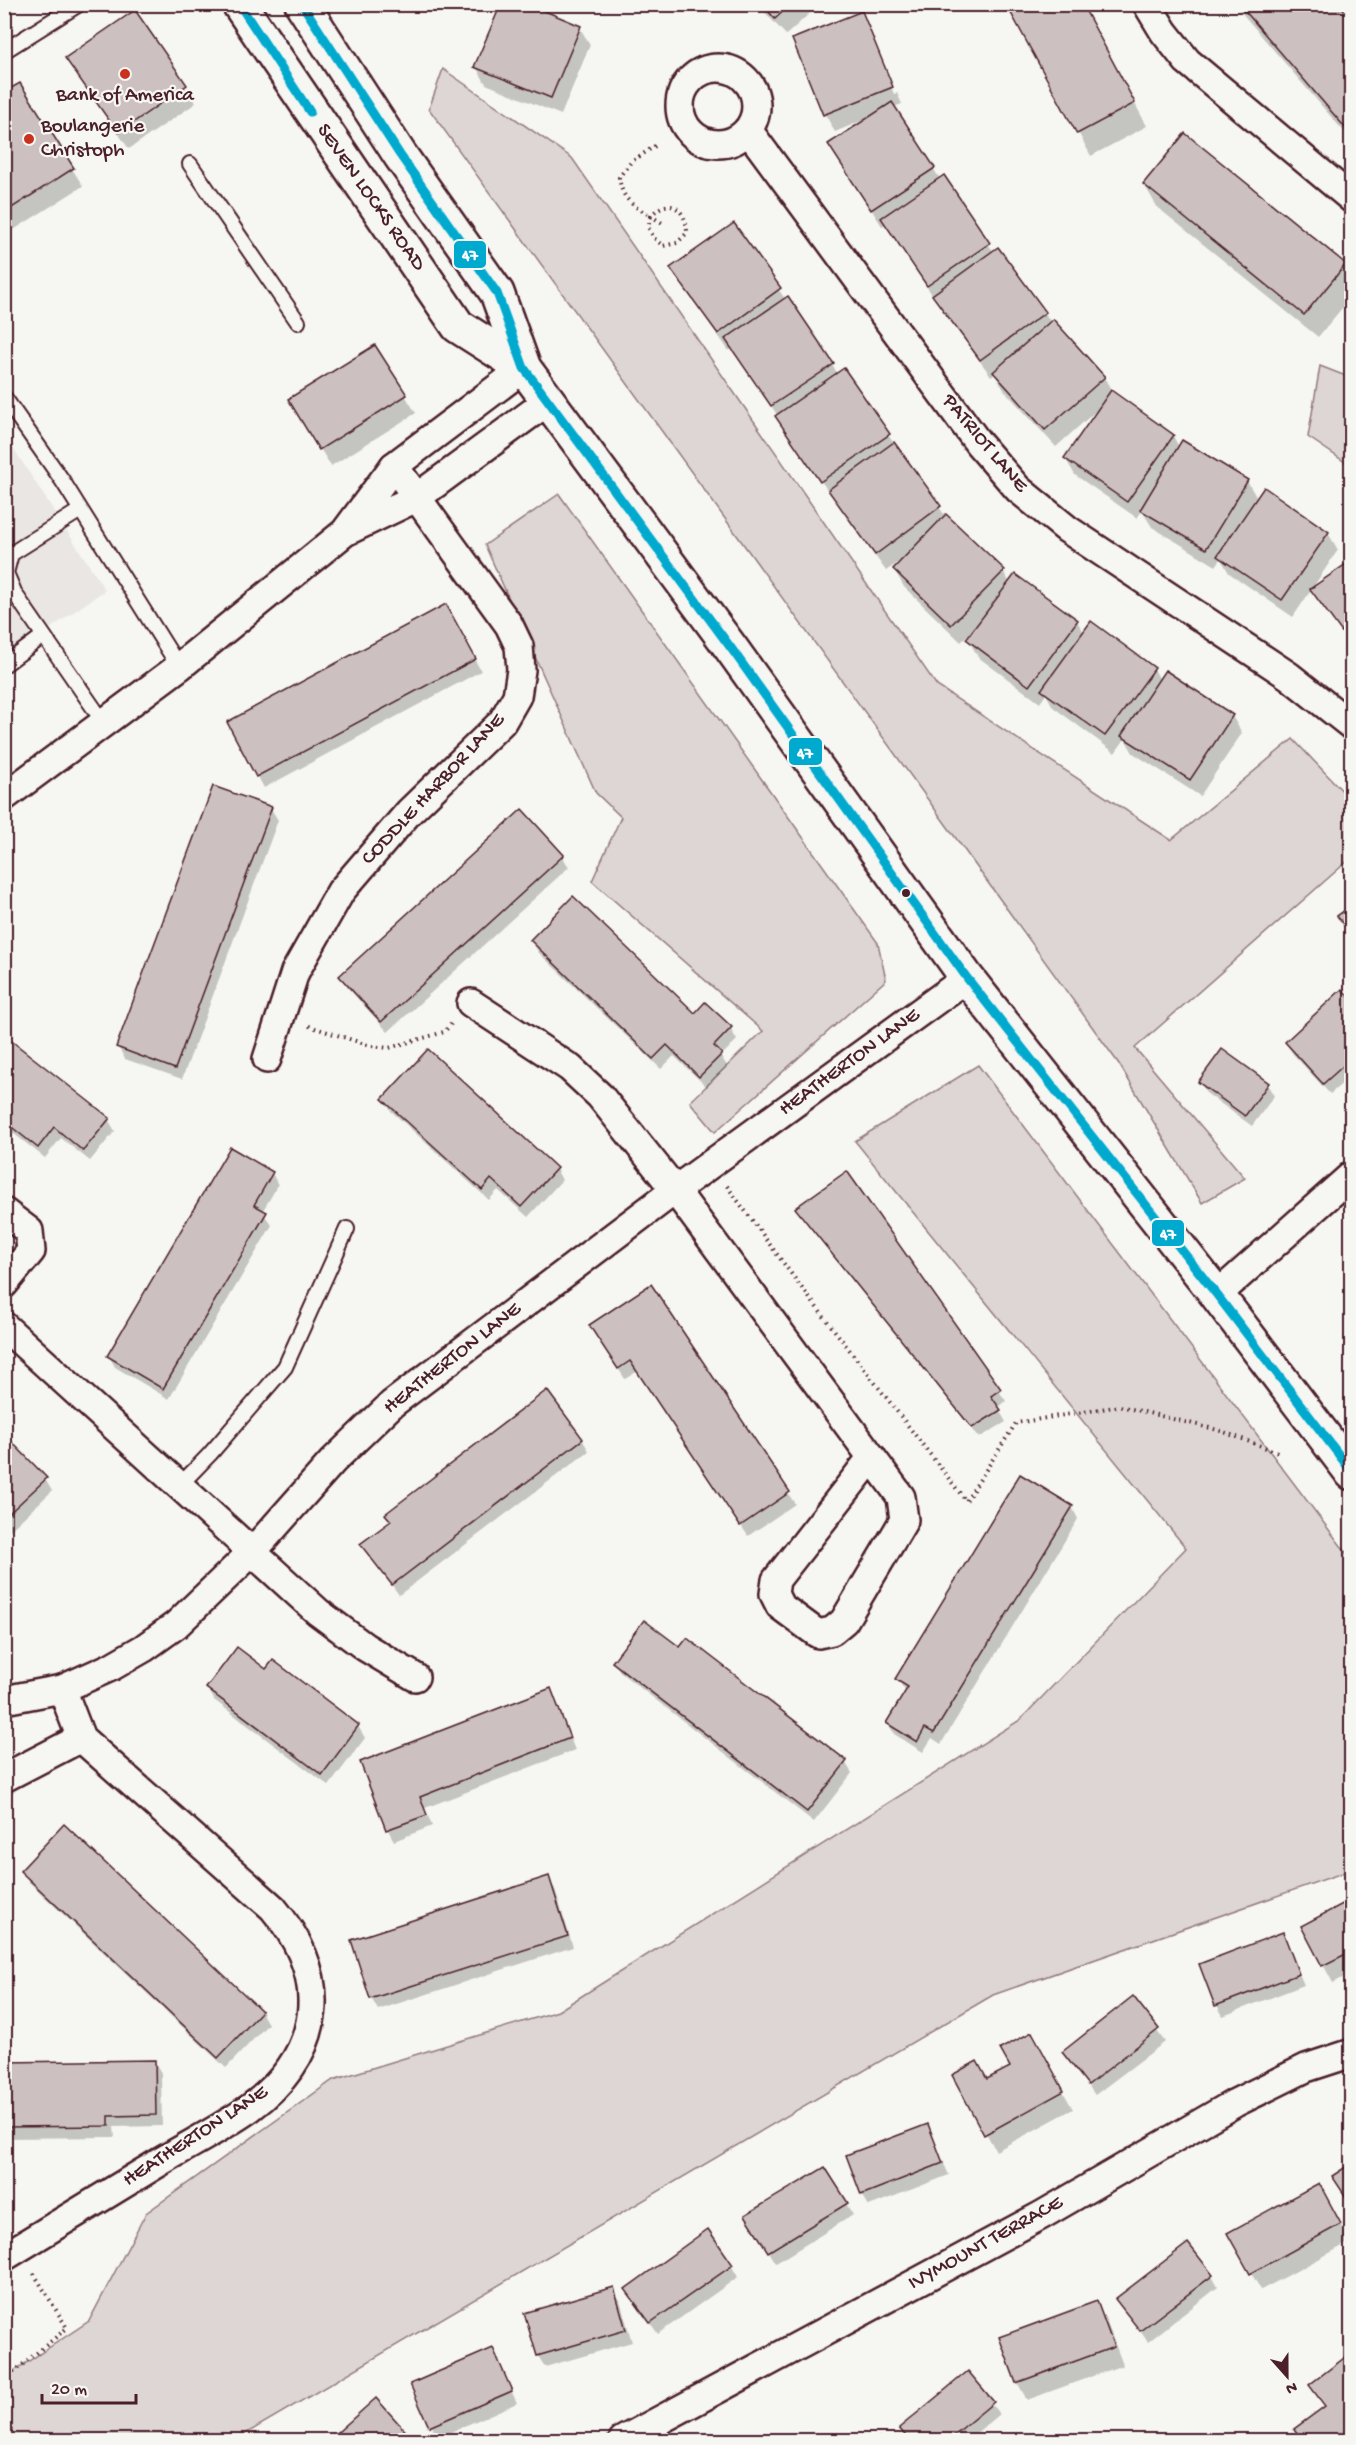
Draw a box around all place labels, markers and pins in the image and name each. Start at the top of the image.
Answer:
marker: Bank of America [118,67,132,81]
place label: Bank of America [55,84,195,109]
place label: Boulangerie Christoph [40,115,146,164]
marker: Boulangerie Christoph [22,132,36,146]
unlabelled marker [900,887,912,899]

